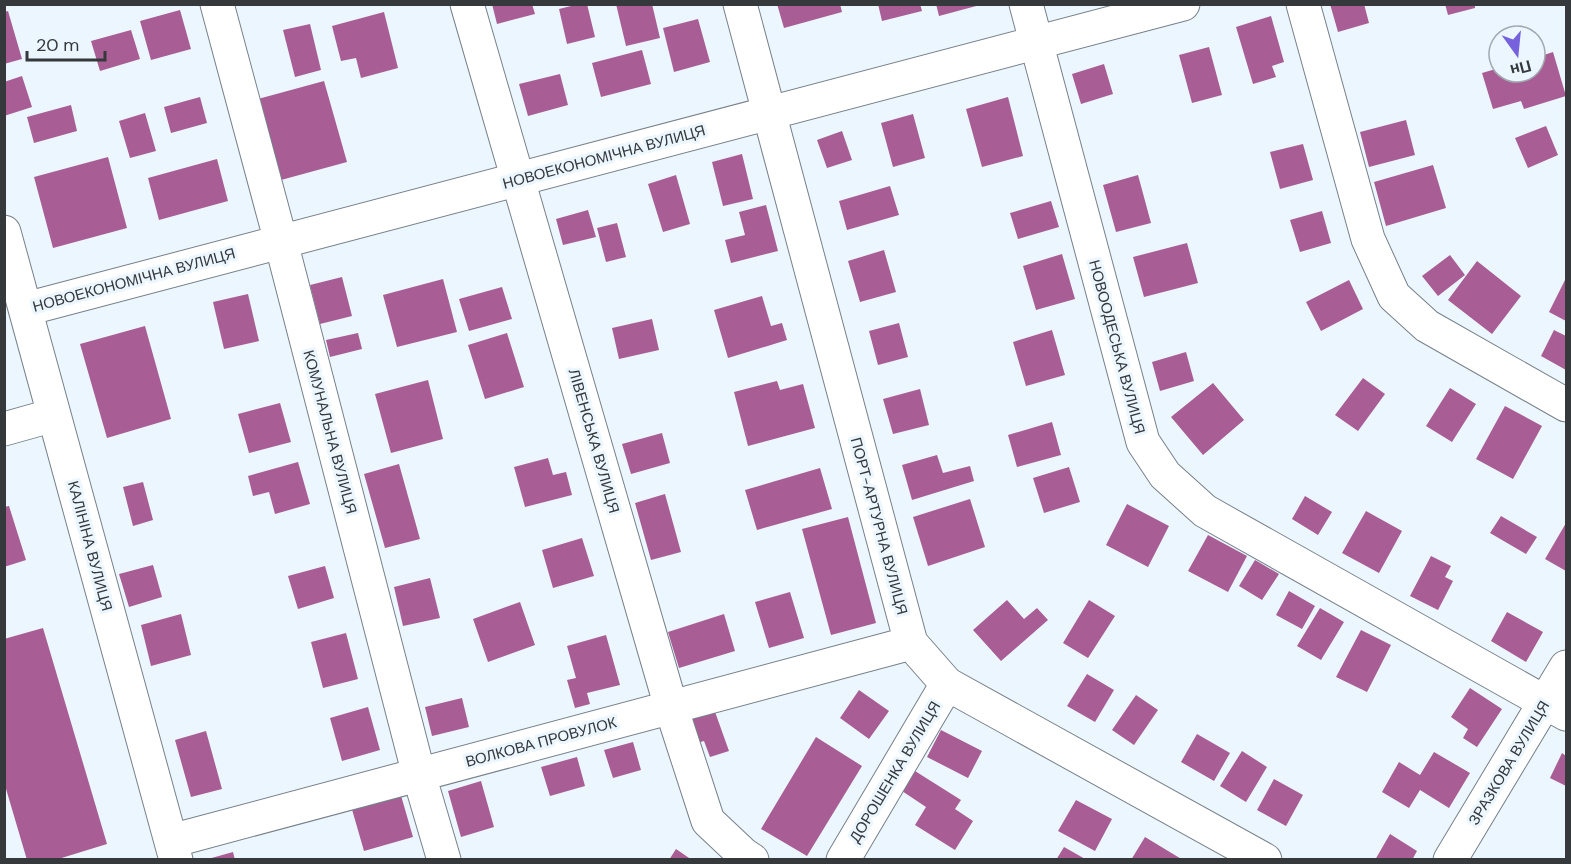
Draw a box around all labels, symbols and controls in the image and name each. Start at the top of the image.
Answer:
scale bar [27,24,105,62]
north arrow [1487,24,1547,84]
text: 20 m [36,33,79,57]
text: Пн [1508,55,1534,81]
street label: НОВОЕКОНОМІЧНА ВУЛИЦЯ [500,120,708,194]
street label: НОВОЕКОНОМІЧНА ВУЛИЦЯ [30,243,238,317]
street label: НОВООДЕСЬКА ВУЛИЦЯ [1084,258,1150,436]
street label: КОМУНАЛЬНА ВУЛИЦЯ [298,348,362,516]
street label: ЛІВЕНСЬКА ВУЛИЦЯ [564,366,624,516]
street label: ПОРТ-АРТУРНА ВУЛИЦЯ [846,435,912,617]
street label: КАЛІНІНА ВУЛИЦЯ [63,479,117,613]
street label: ЗРАЗКОВА ВУЛИЦЯ [1464,697,1554,829]
street label: ДОРОШЕНКА ВУЛИЦЯ [845,698,945,846]
street label: ВОЛКОВА ПРОВУЛОК [463,712,619,772]

